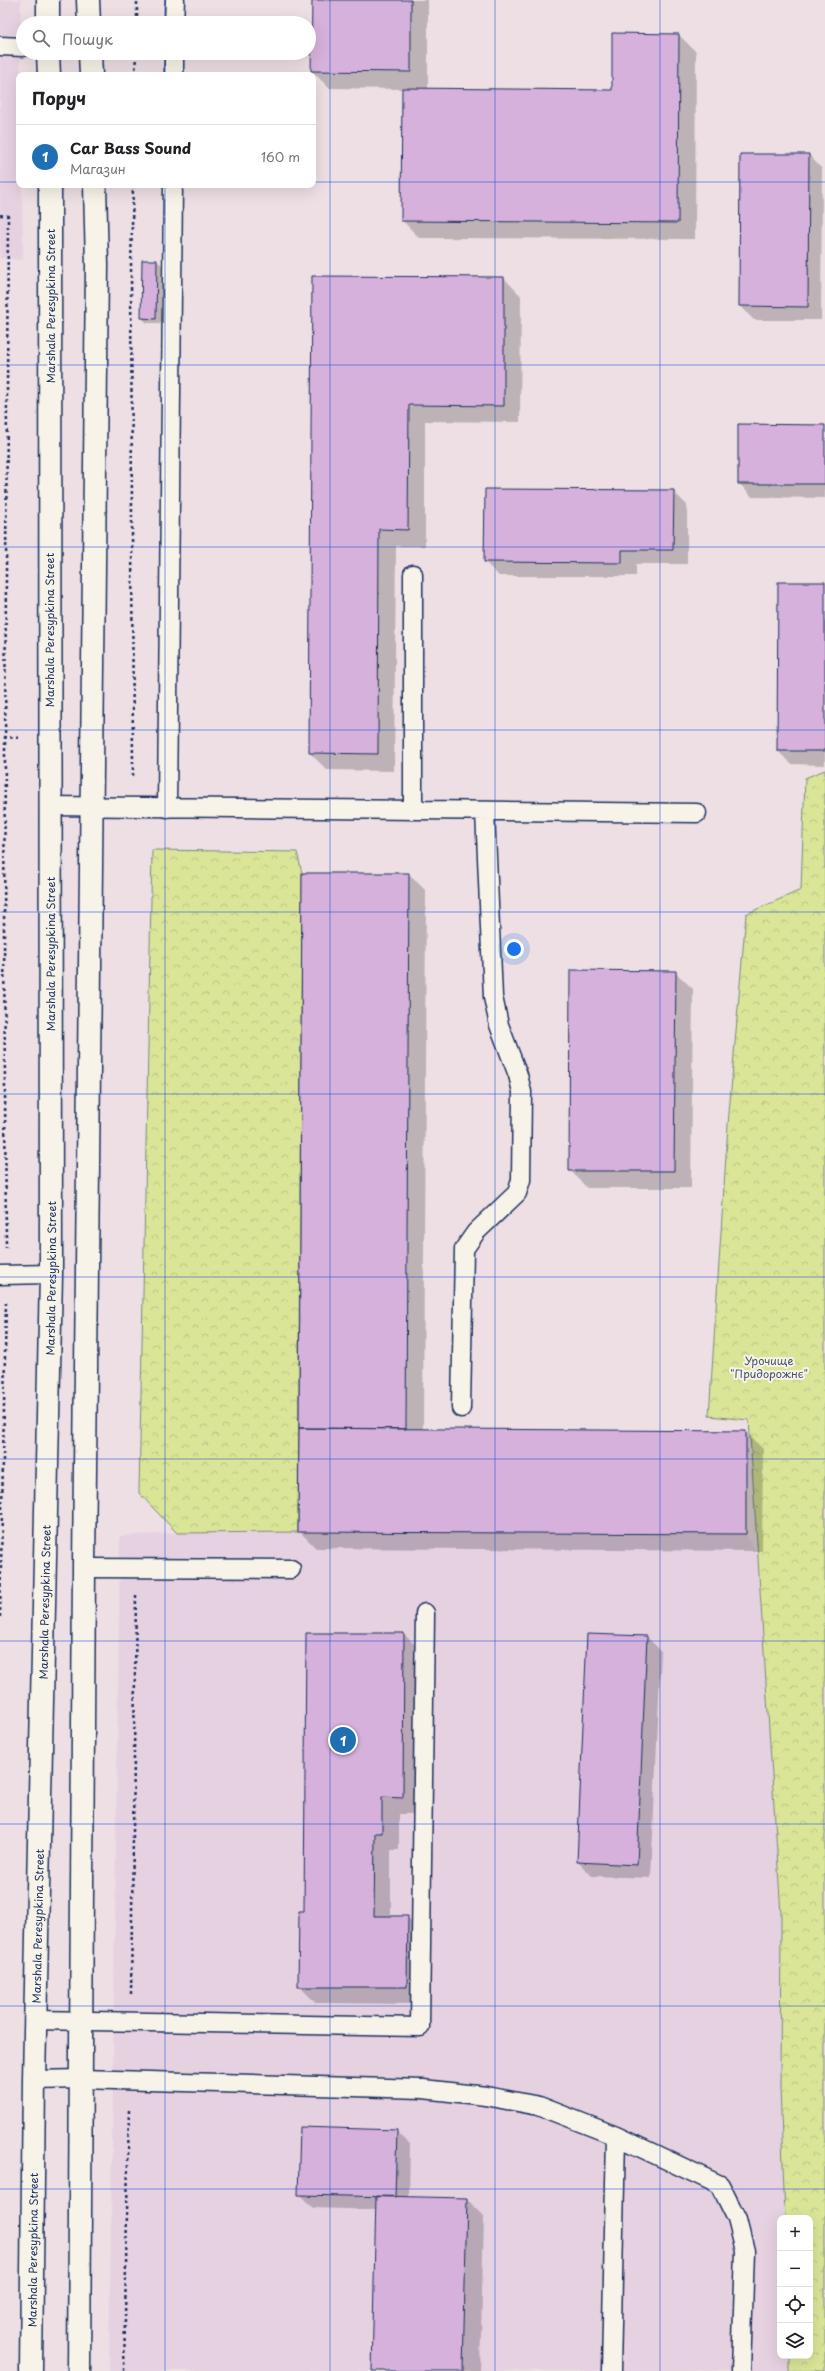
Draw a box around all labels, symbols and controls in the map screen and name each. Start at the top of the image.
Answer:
search box [16,16,316,60]
icon: search [30,27,52,49]
text: Пошук [62,27,113,50]
text: Поруч [32,85,86,111]
text: Car Bass Sound [70,136,191,159]
text: 1 [42,147,48,166]
text: 160 m [261,147,300,166]
text: Магазин [70,159,126,178]
street label: Marshala Peresypkina Street [42,228,59,383]
street label: Marshala Peresypkina Street [41,552,58,707]
street label: Marshala Peresypkina Street [42,876,59,1031]
your location [504,939,524,959]
street label: Marshala Peresypkina Street [41,1200,60,1356]
park label: Урочище "Придорожнє" [730,1352,808,1382]
street label: Marshala Peresypkina Street [34,1524,54,1680]
pin: 1 [330,1725,356,1755]
street label: Marshala Peresypkina Street [27,1848,47,2003]
street label: Marshala Peresypkina Street [23,2172,42,2327]
map controls [777,2215,813,2359]
button: + [777,2215,813,2251]
button: − [777,2251,813,2287]
button: locate [777,2287,813,2323]
button: layers [777,2323,813,2359]

